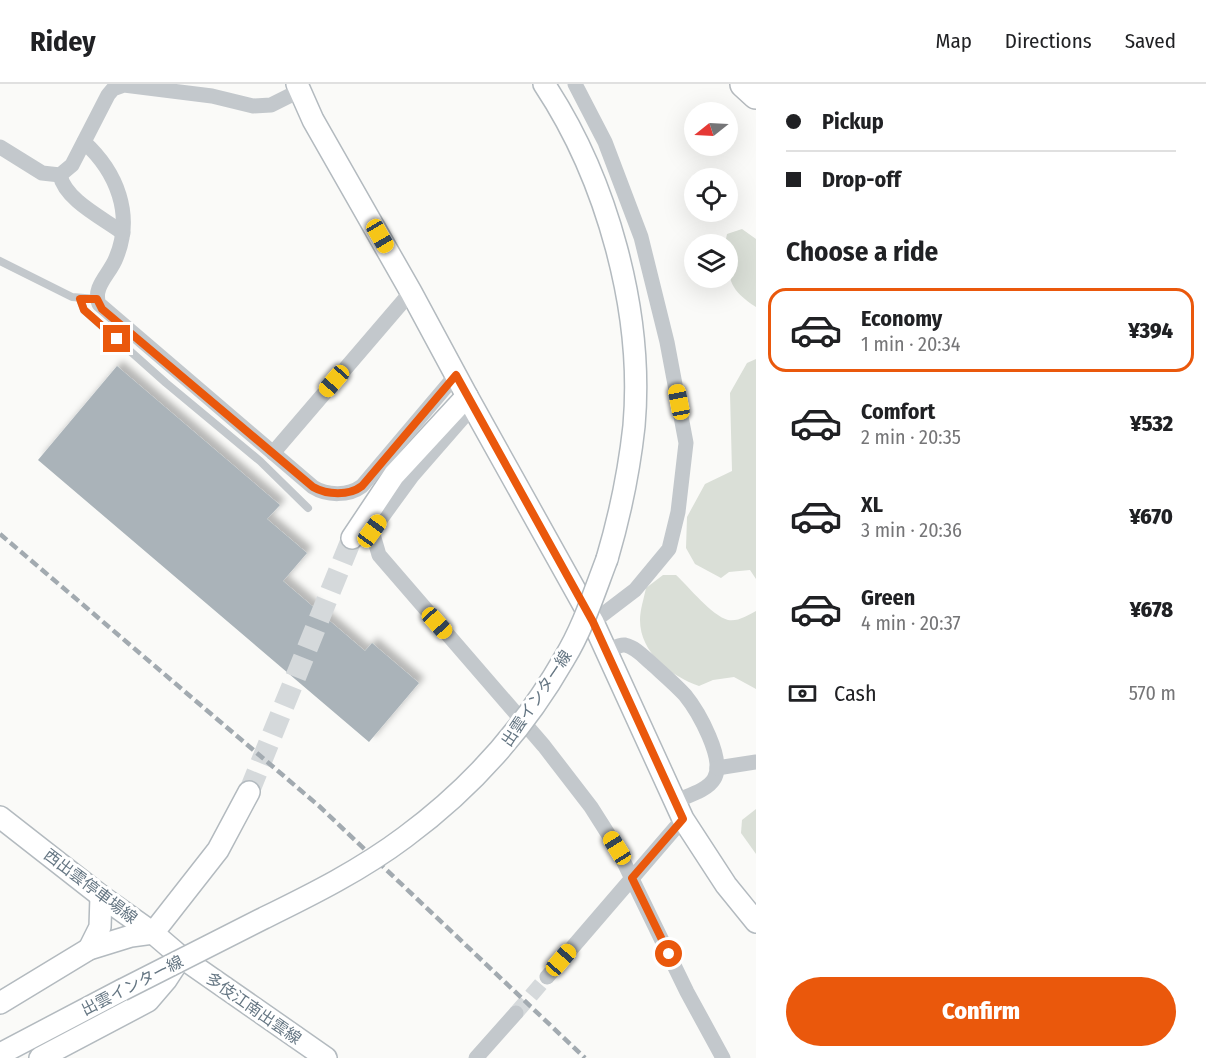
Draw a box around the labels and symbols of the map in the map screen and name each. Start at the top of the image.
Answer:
north arrow [684,102,738,156]
car [363,216,397,256]
route end [103,325,130,352]
car [315,362,353,400]
car [667,383,691,421]
car [354,511,390,551]
car [418,604,456,642]
street label: 出雲インター線 [497,647,576,750]
car [600,828,634,868]
street label: 西出雲停車場線 [40,845,141,928]
route start [655,940,682,967]
car [542,941,580,979]
street label: 出雲インター線 [78,952,186,1019]
street label: 多伎江南出雲線 [202,969,305,1048]

